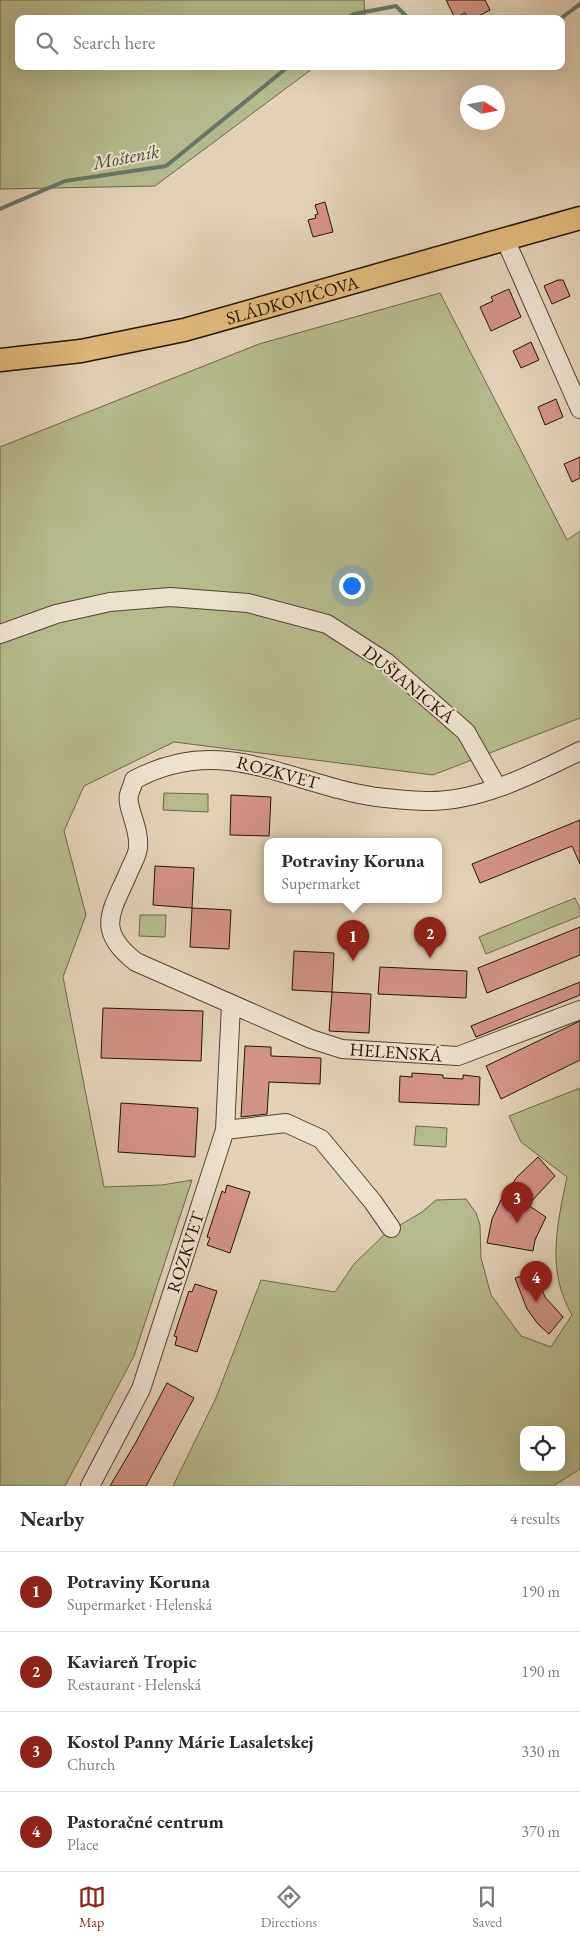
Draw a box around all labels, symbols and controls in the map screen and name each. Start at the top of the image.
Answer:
search box [15,15,565,70]
icon: search [33,29,61,57]
text: Search here [73,30,155,55]
north arrow [460,85,505,130]
water label: Mošteník [90,138,162,176]
street label: SLÁDKOVIČOVA [223,270,362,329]
your location [339,573,365,599]
street label: DUŠIANICKÁ [358,640,460,728]
street label: ROZKVET [234,750,322,794]
popup [264,838,442,903]
text: Potraviny Koruna [282,848,424,873]
text: Supermarket [282,873,360,894]
pin: 2 [414,917,446,958]
pin: 1 [337,920,369,961]
street label: HELENSKÁ [349,1037,444,1067]
pin: 3 [501,1182,533,1223]
street label: ROZKVET [161,1208,209,1295]
pin: 4 [520,1261,552,1302]
map controls [520,1426,565,1471]
button: locate [520,1426,565,1471]
text: Nearby [20,1505,84,1532]
text: 4 results [510,1508,560,1529]
text: Potraviny Koruna [67,1569,210,1594]
text: 1 [32,1581,40,1602]
text: 190 m [521,1581,560,1602]
text: Supermarket · Helenská [67,1594,212,1615]
text: Kaviareň Tropic [67,1649,196,1674]
text: 2 [32,1661,40,1682]
text: 190 m [521,1661,560,1682]
text: Restaurant · Helenská [67,1674,201,1695]
text: Kostol Panny Márie Lasaletskej [67,1729,314,1754]
text: 3 [32,1741,40,1762]
text: 330 m [521,1741,560,1762]
text: Church [67,1754,115,1775]
text: Pastoračné centrum [67,1809,224,1834]
text: 4 [32,1821,40,1842]
text: 370 m [521,1821,560,1842]
text: Place [67,1834,99,1855]
tab: Map [78,1883,106,1931]
tab: Directions [261,1883,317,1931]
tab: Saved [472,1883,502,1931]

